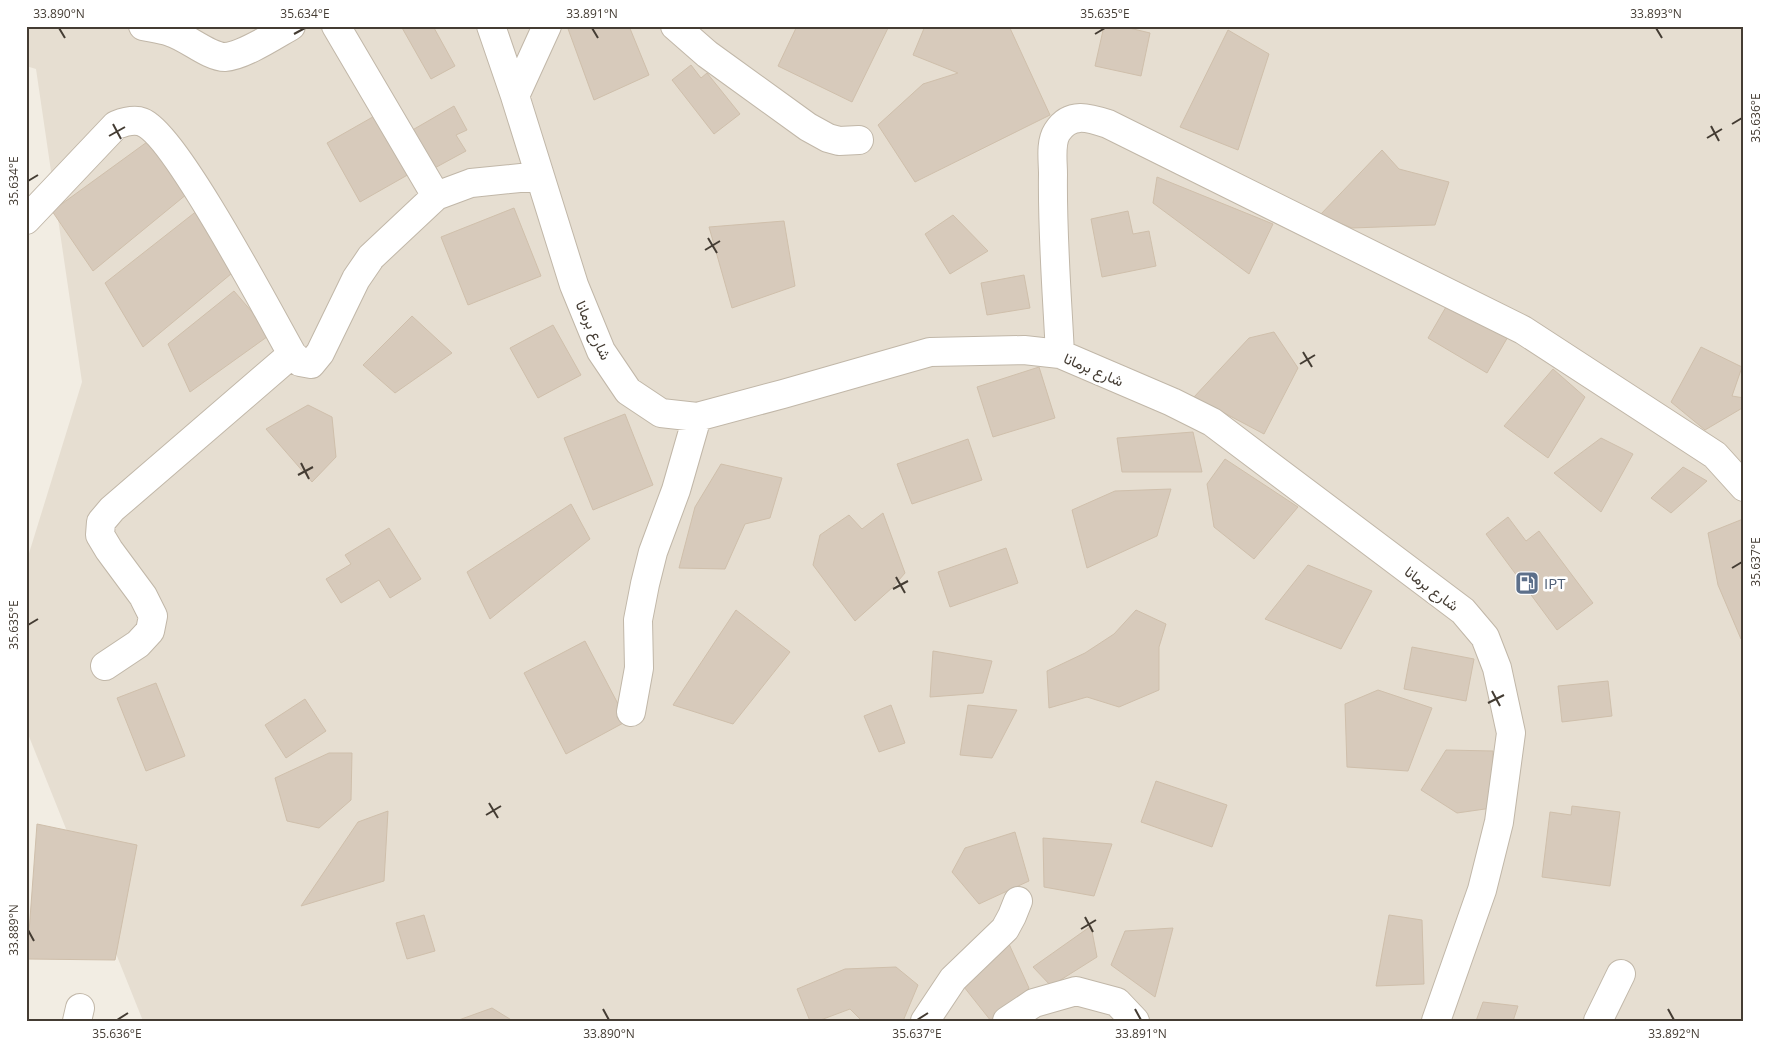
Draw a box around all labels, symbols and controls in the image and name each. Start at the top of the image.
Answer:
text: 33.890°N [33,5,85,22]
text: 35.634°E [280,5,330,22]
text: 33.891°N [566,5,618,22]
text: 35.635°E [1080,5,1130,22]
text: 33.893°N [1630,5,1682,22]
text: 35.636°E [1747,93,1764,143]
text: 35.634°E [5,156,22,206]
street label: شارع برمانا [570,297,616,364]
street label: شارع برمانا [1060,347,1127,392]
text: 35.637°E [1747,537,1764,587]
street label: شارع برمانا [1400,561,1463,617]
fuel station icon: IPT [1514,570,1540,596]
place label: IPT [1544,573,1566,593]
text: 35.635°E [5,600,22,650]
text: 33.889°N [5,904,22,956]
text: 35.636°E [92,1025,142,1042]
text: 33.890°N [583,1025,635,1042]
text: 35.637°E [892,1025,942,1042]
text: 33.891°N [1115,1025,1167,1042]
text: 33.892°N [1648,1025,1700,1042]

